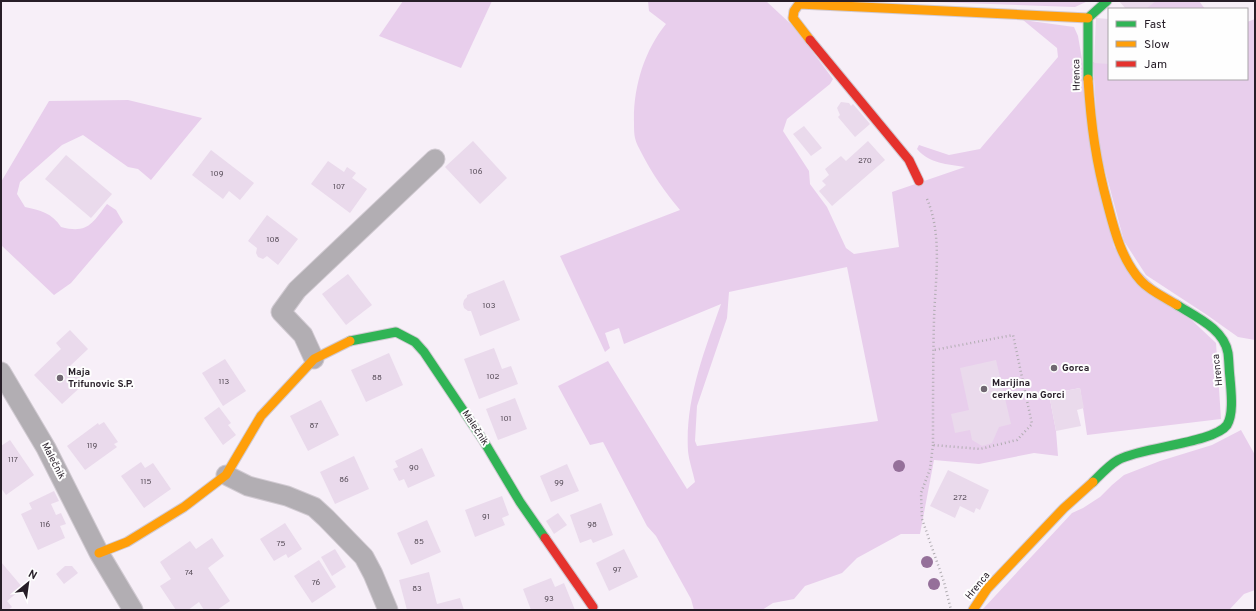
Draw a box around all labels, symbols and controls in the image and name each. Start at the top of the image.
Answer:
legend [1108,8,1248,80]
text: Fast [1144,17,1166,33]
text: Slow [1144,37,1170,53]
text: Jam [1144,57,1167,73]
street label: Hrenca [1070,59,1084,91]
house number: 270 [858,156,872,166]
house number: 106 [470,167,483,177]
house number: 109 [211,169,224,179]
house number: 107 [333,182,345,192]
house number: 108 [266,235,280,245]
house number: 103 [483,301,496,311]
street label: Hrenca [1210,353,1226,387]
place label: Gorca [1062,362,1089,375]
marker: Gorca [1049,363,1059,373]
place label: Maja Trifunovic S.P. [68,366,134,391]
house number: 102 [486,372,500,382]
marker: Maja Trifunovic S.P. [55,373,65,383]
house number: 88 [372,373,382,383]
house number: 113 [219,377,230,387]
place label: Marijina cerkev na Gorci [992,377,1065,402]
marker: Marijina cerkev na Gorci [979,384,989,394]
street label: Malečnik [459,408,491,448]
house number: 101 [500,414,512,424]
house number: 87 [310,421,318,431]
street label: Malečnik [38,440,68,482]
house number: 119 [87,441,98,451]
house number: 117 [8,455,18,465]
house number: 90 [409,463,419,473]
house number: 86 [339,475,349,485]
house number: 115 [141,477,151,487]
house number: 99 [554,478,564,488]
house number: 272 [953,493,967,503]
house number: 91 [482,512,490,522]
house number: 116 [40,520,51,530]
house number: 98 [587,520,597,530]
house number: 85 [414,537,424,547]
house number: 75 [276,539,286,549]
north arrow [8,563,48,603]
house number: 97 [613,565,621,575]
text: N [26,567,39,583]
house number: 74 [185,568,193,578]
street label: Hrenca [963,569,993,603]
house number: 76 [312,578,320,588]
house number: 83 [412,584,422,594]
house number: 93 [544,594,554,604]

